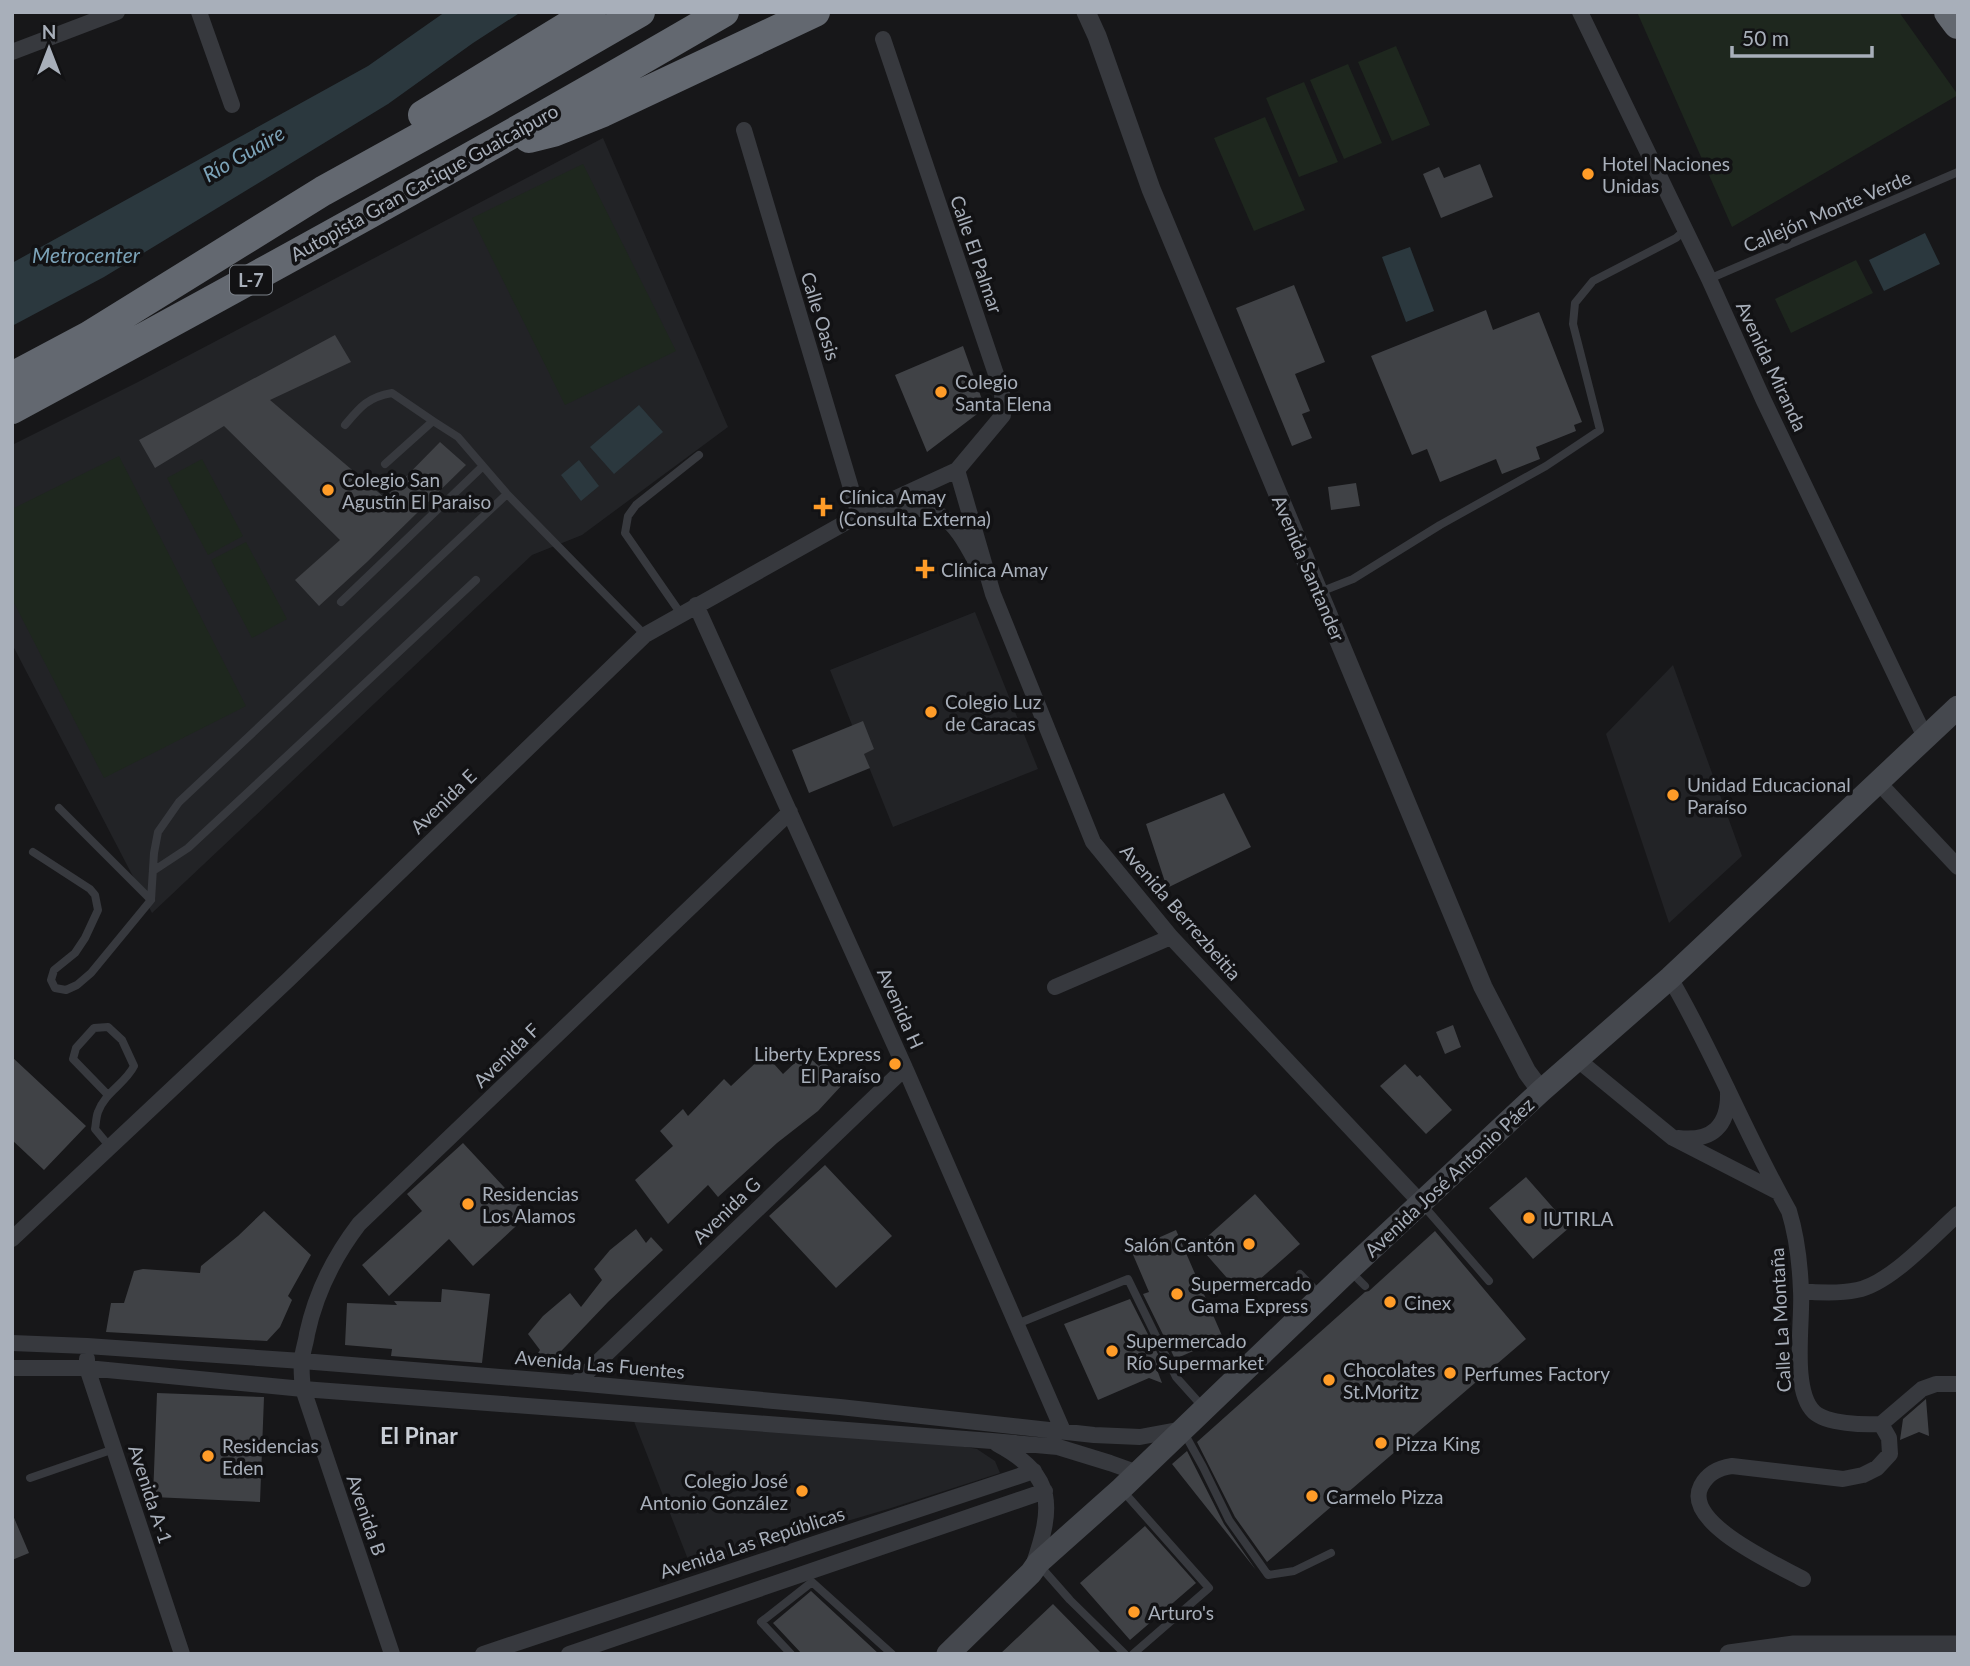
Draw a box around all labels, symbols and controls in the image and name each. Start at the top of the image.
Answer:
north arrow [14,14,84,84]
scale bar [1732,14,1872,58]
text: N [42,20,56,43]
text: 50 m [1742,25,1789,50]
street label: Autopista Gran Cacique Guaicaipuro [286,99,562,265]
water label: Río Guaire [198,120,288,186]
place label: Hotel Naciones Unidas [1602,152,1730,197]
street label: Callejón Monte Verde [1740,165,1914,257]
marker: Hotel Naciones Unidas [1580,166,1596,182]
street label: Calle El Palmar [946,192,1008,316]
water label: Metrocenter [32,242,141,267]
road number: L-7 [230,266,272,294]
street label: Calle Oasis [797,269,845,363]
street label: Avenida Miranda [1732,297,1812,435]
place label: Colegio Santa Elena [955,370,1052,415]
marker: Colegio Santa Elena [933,384,949,400]
place label: Colegio San Agustín El Paraiso [342,468,491,513]
marker: Colegio San Agustín El Paraiso [320,482,336,498]
place label: Clínica Amay (Consulta Externa) [839,485,991,530]
street label: Avenida Santander [1268,492,1350,645]
marker: Clínica Amay (Consulta Externa) [813,497,833,517]
place label: Clínica Amay [941,558,1048,581]
marker: Clínica Amay [915,559,935,579]
place label: Colegio Luz de Caracas [945,690,1041,735]
marker: Colegio Luz de Caracas [923,704,939,720]
street label: Avenida E [405,764,481,838]
place label: Unidad Educacional Paraíso [1687,773,1851,818]
marker: Unidad Educacional Paraíso [1665,787,1681,803]
street label: Avenida Berrezbeitia [1116,839,1246,985]
street label: Avenida H [873,964,929,1052]
street label: Avenida F [468,1018,544,1092]
place label: Liberty Express El Paraíso [754,1042,881,1087]
marker: Liberty Express El Paraíso [887,1056,903,1072]
street label: Avenida José Antonio Páez [1360,1093,1538,1261]
street label: Avenida G [687,1172,765,1248]
place label: Residencias Los Alamos [482,1182,579,1227]
marker: Residencias Los Alamos [460,1196,476,1212]
place label: IUTIRLA [1543,1207,1613,1230]
marker: IUTIRLA [1521,1210,1537,1226]
place label: Salón Cantón [1124,1233,1235,1256]
marker: Salón Cantón [1241,1236,1257,1252]
street label: Calle La Montaña [1765,1247,1795,1393]
place label: Supermercado Gama Express [1191,1272,1311,1317]
marker: Supermercado Gama Express [1169,1286,1185,1302]
place label: Cinex [1404,1291,1452,1314]
marker: Cinex [1382,1294,1398,1310]
place label: Supermercado Río Supermarket [1126,1329,1264,1374]
marker: Supermercado Río Supermarket [1104,1343,1120,1359]
street label: Avenida Las Fuentes [514,1345,686,1383]
place label: Chocolates St.Moritz [1343,1358,1436,1403]
place label: Perfumes Factory [1464,1362,1610,1385]
marker: Perfumes Factory [1442,1365,1458,1381]
marker: Chocolates St.Moritz [1321,1372,1337,1388]
district label: El Pinar [380,1421,458,1449]
place label: Pizza King [1395,1432,1480,1455]
place label: Residencias Eden [222,1434,319,1479]
marker: Pizza King [1373,1435,1389,1451]
street label: Avenida A-1 [124,1442,178,1546]
marker: Residencias Eden [200,1448,216,1464]
place label: Colegio José Antonio González [640,1469,788,1514]
street label: Avenida B [342,1472,392,1558]
marker: Colegio José Antonio González [794,1483,810,1499]
place label: Carmelo Pizza [1326,1485,1443,1508]
marker: Carmelo Pizza [1304,1488,1320,1504]
street label: Avenida Las Repúblicas [657,1501,847,1583]
place label: Arturo's [1148,1601,1214,1624]
marker: Arturo's [1126,1604,1142,1620]

